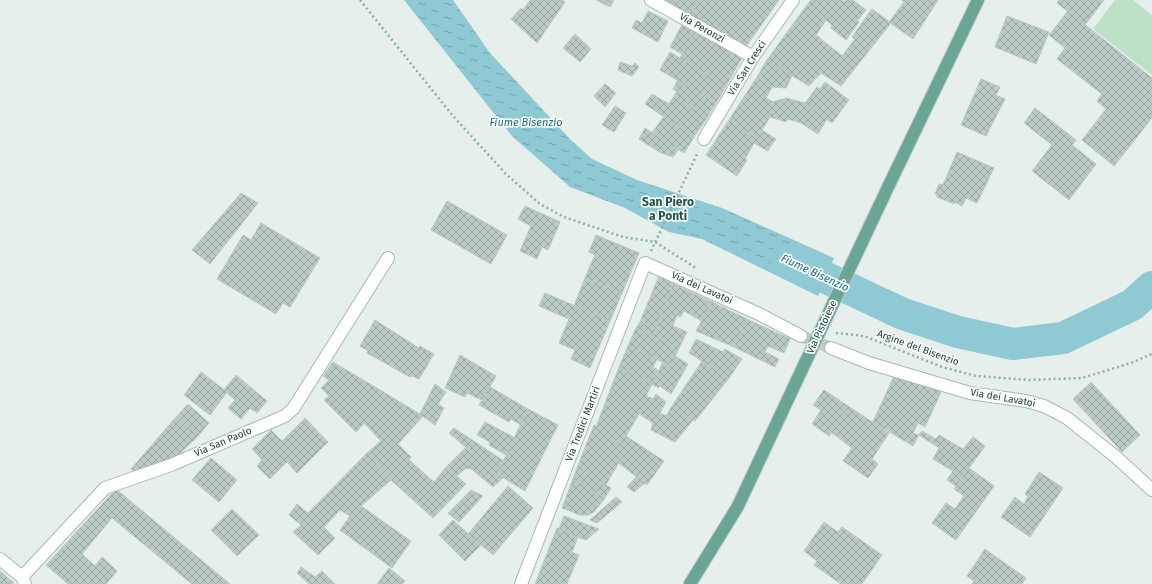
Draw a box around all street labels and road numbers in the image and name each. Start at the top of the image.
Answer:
street label: Via Peronzi [677,11,727,45]
street label: Via San Cresci [725,38,769,98]
street label: Via dei Lavatoi [669,269,735,307]
street label: Via Pistoiese [804,298,840,356]
street label: Argine del Bisenzio [875,328,961,368]
street label: Via Tredici Martiri [563,385,603,463]
street label: Via dei Lavatoi [970,386,1037,410]
street label: Via San Paolo [193,424,254,459]

